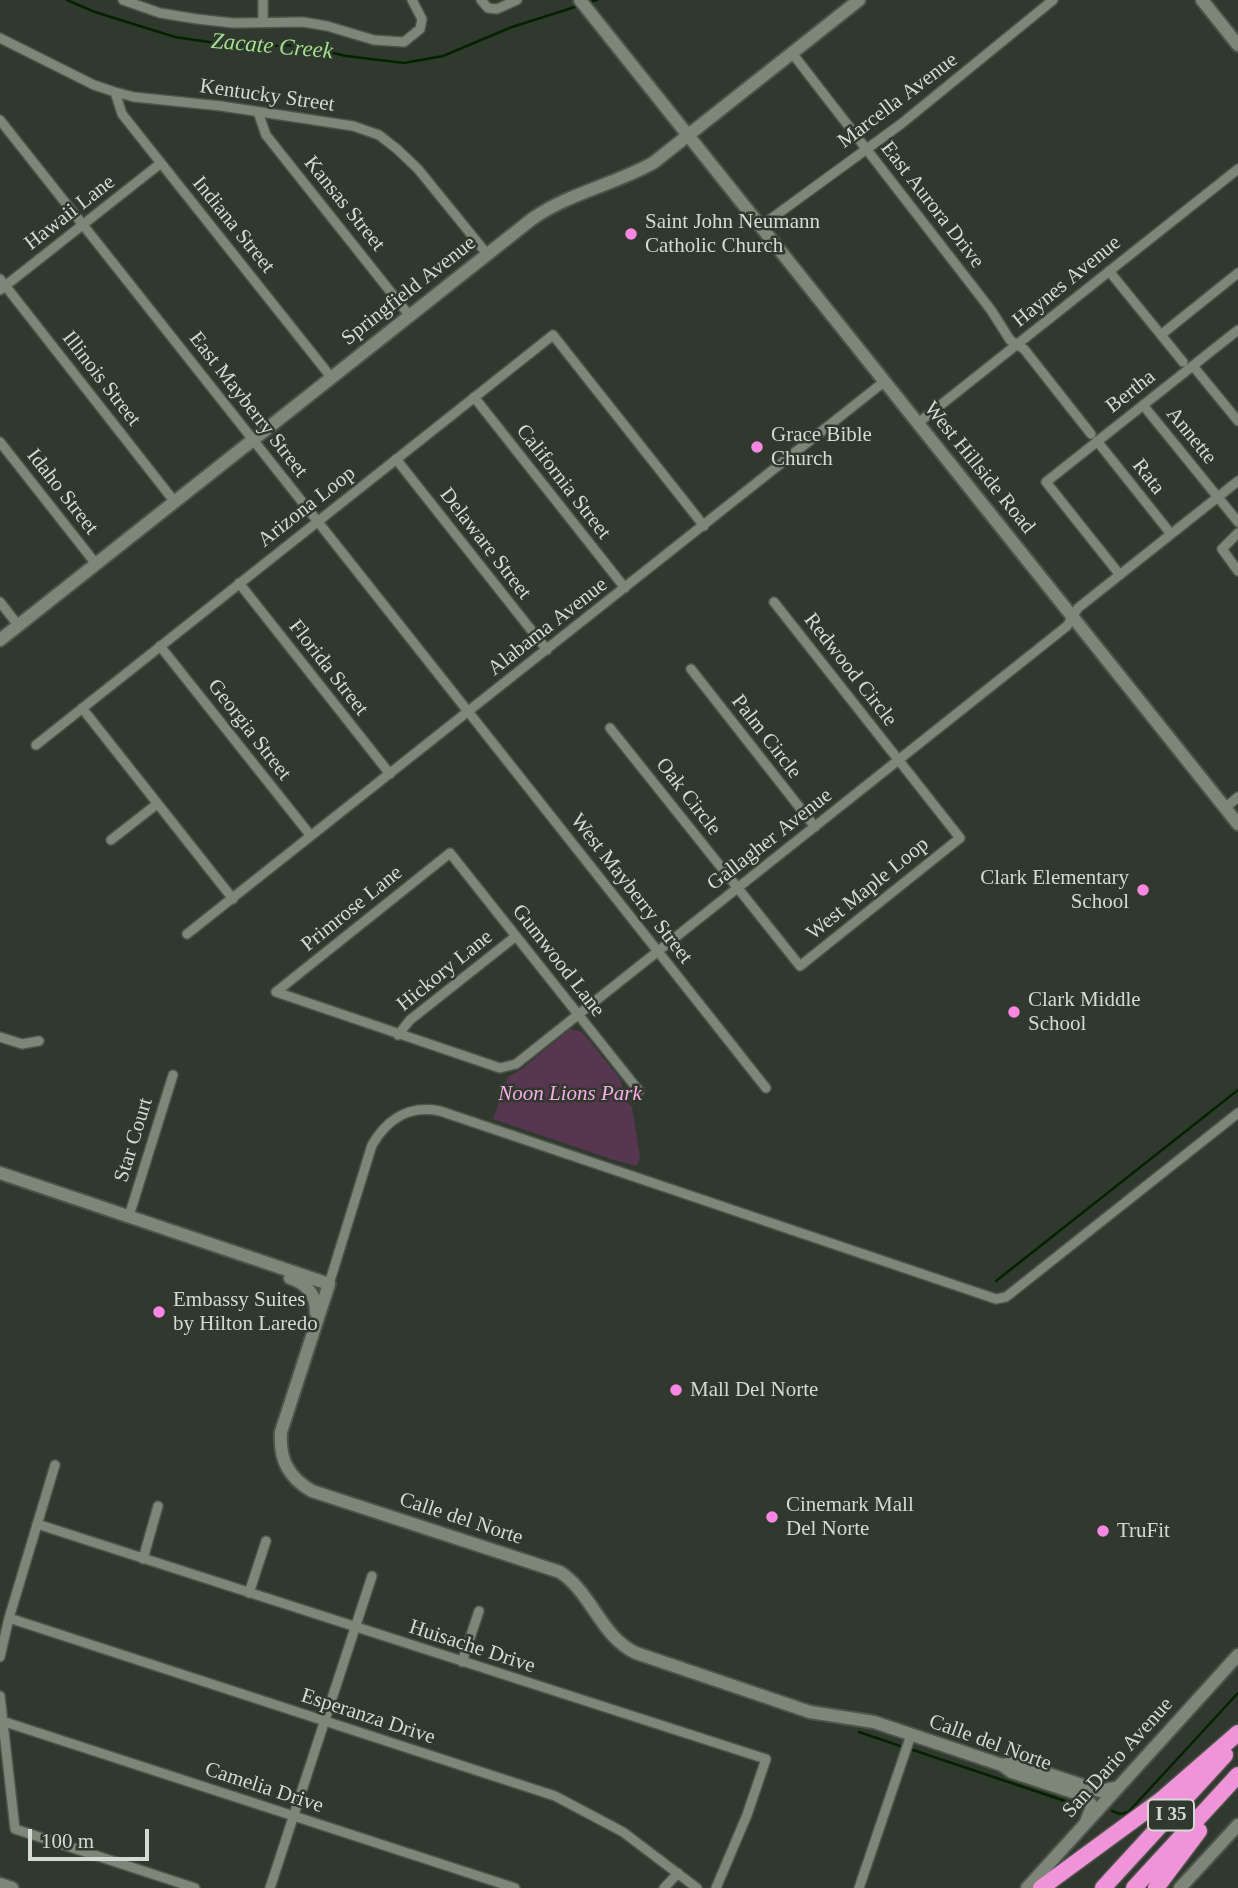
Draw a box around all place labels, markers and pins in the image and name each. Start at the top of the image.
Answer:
place label: Saint John Neumann Catholic Church [645,209,820,259]
marker: Saint John Neumann Catholic Church [623,226,639,242]
place label: Grace Bible Church [771,422,872,472]
marker: Grace Bible Church [749,439,765,455]
place label: Clark Elementary School [980,865,1129,915]
marker: Clark Elementary School [1135,882,1151,898]
place label: Clark Middle School [1028,987,1141,1037]
marker: Clark Middle School [1006,1004,1022,1020]
place label: Embassy Suites by Hilton Laredo [173,1287,318,1337]
marker: Embassy Suites by Hilton Laredo [151,1304,167,1320]
place label: Mall Del Norte [690,1377,818,1403]
marker: Mall Del Norte [668,1382,684,1398]
place label: Cinemark Mall Del Norte [786,1492,914,1542]
marker: Cinemark Mall Del Norte [764,1509,780,1525]
place label: TruFit [1117,1518,1170,1544]
marker: TruFit [1095,1523,1111,1539]

